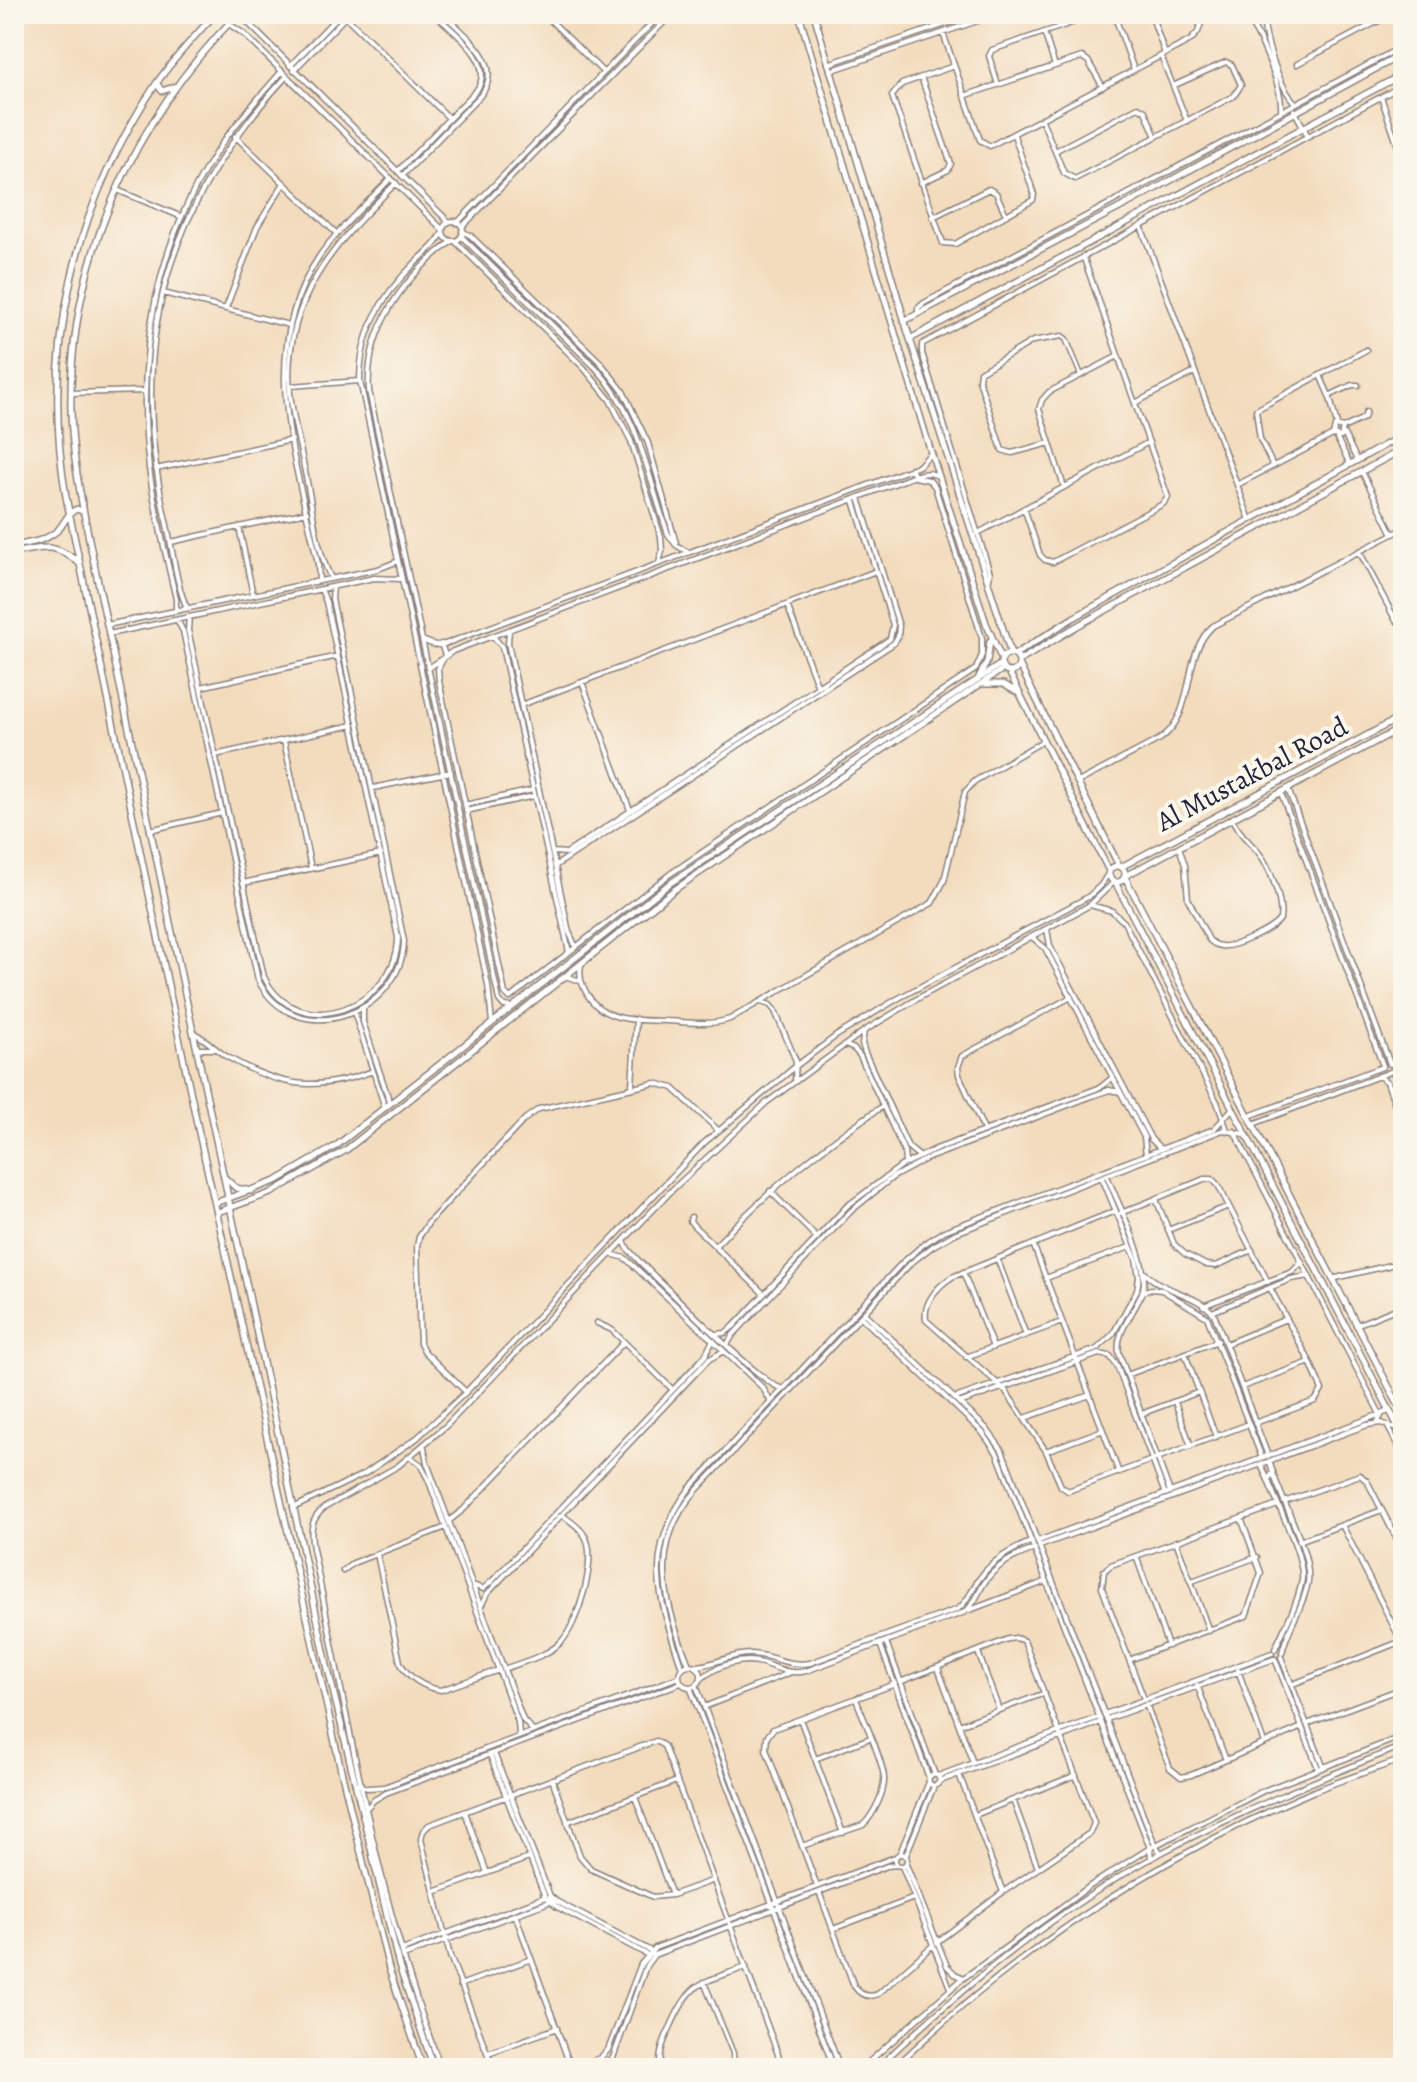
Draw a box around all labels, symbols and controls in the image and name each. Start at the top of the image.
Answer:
street label: Al Mustakbal Road [1149,707,1355,841]

